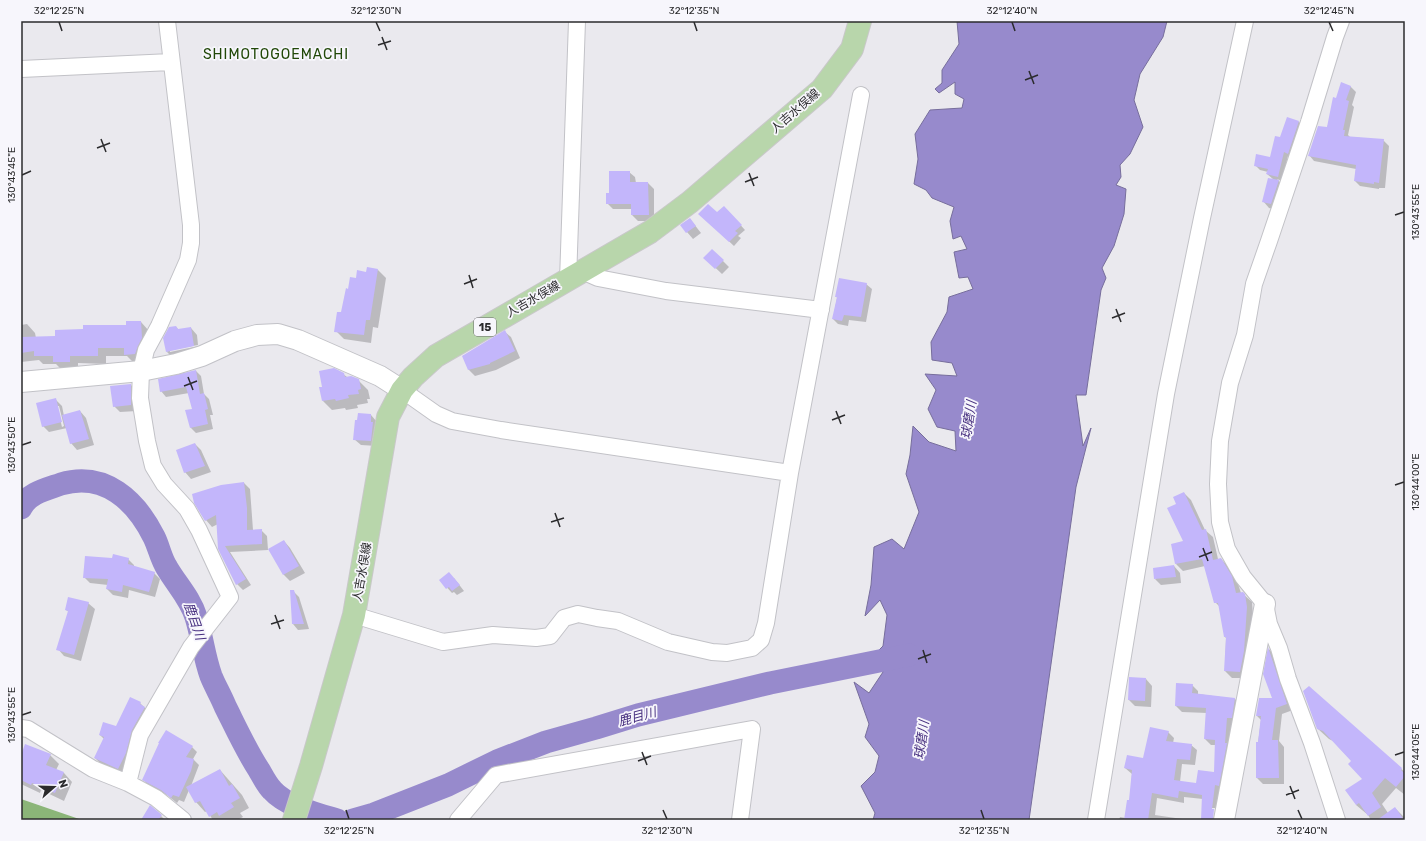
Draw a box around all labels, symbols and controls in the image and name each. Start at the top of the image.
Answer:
text: 32°12'25"N [34,5,84,17]
text: 32°12'30"N [350,5,402,17]
text: 32°12'35"N [669,5,719,17]
text: 32°12'40"N [987,5,1037,17]
text: 32°12'45"N [1304,5,1354,17]
district label: SHIMOTOGOEMACHI [203,46,349,63]
street label: 人吉水俣線 [768,86,822,136]
text: 130°43'45"E [6,147,18,203]
text: 130°43'55"E [1410,184,1422,240]
street label: 人吉水俣線 [504,278,562,320]
road number: 15 [474,318,496,336]
water label: 球磨川 [958,398,979,441]
text: 130°43'50"E [6,417,18,473]
text: 130°44'00"E [1410,454,1422,510]
street label: 人吉水俣線 [350,541,374,603]
water label: 鹿目川 [181,600,209,644]
text: 130°43'55"E [6,687,18,743]
water label: 鹿目川 [616,704,660,729]
water label: 球磨川 [911,718,932,760]
text: 130°44'05"E [1410,724,1422,780]
north arrow [34,767,74,807]
text: N [55,778,70,790]
text: 32°12'25"N [324,825,374,837]
text: 32°12'30"N [641,825,693,837]
text: 32°12'35"N [959,825,1009,837]
text: 32°12'40"N [1277,825,1327,837]

